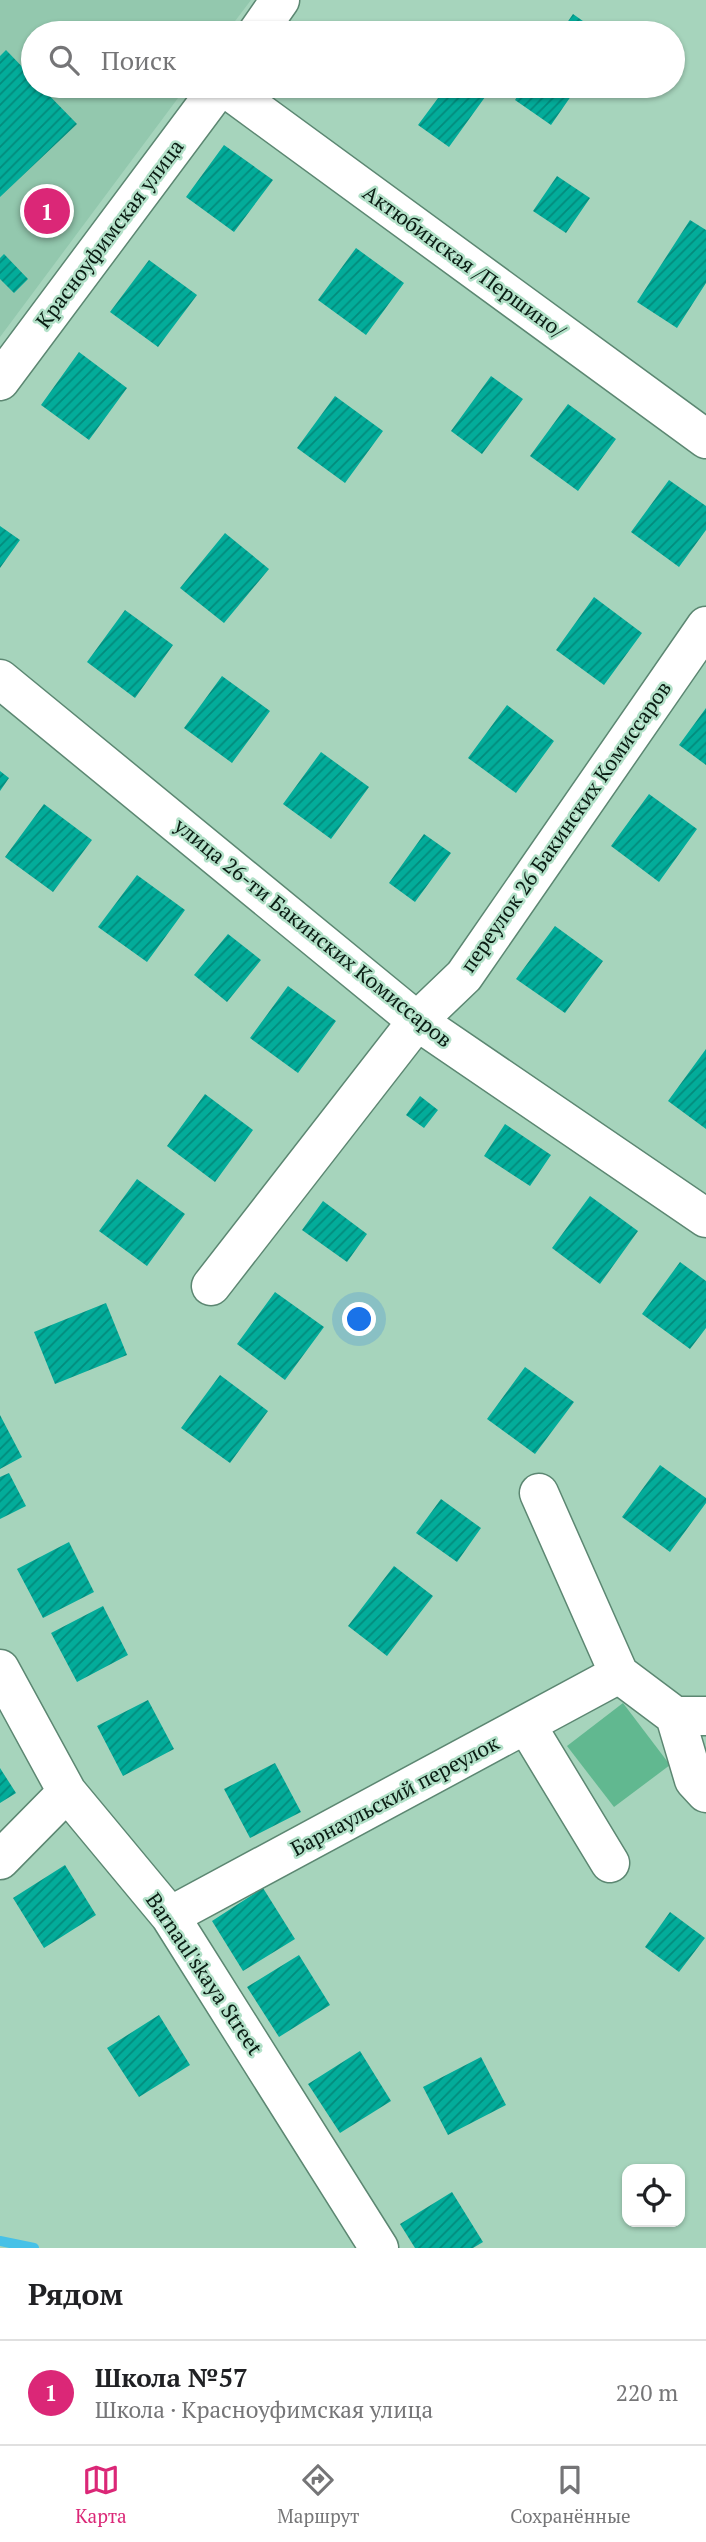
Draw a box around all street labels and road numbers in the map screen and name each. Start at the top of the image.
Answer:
street label: Красноуфимская улица [29,133,190,334]
street label: Актюбинская /Першино/ [358,178,572,345]
street label: переулок 26 Бакинских Комиссаров [453,675,677,978]
street label: улица 26-ти Бакинских Комиссаров [168,811,458,1053]
street label: Барнаульский переулок [285,1728,504,1862]
street label: Barnaul'skaya Street [140,1887,270,2060]

